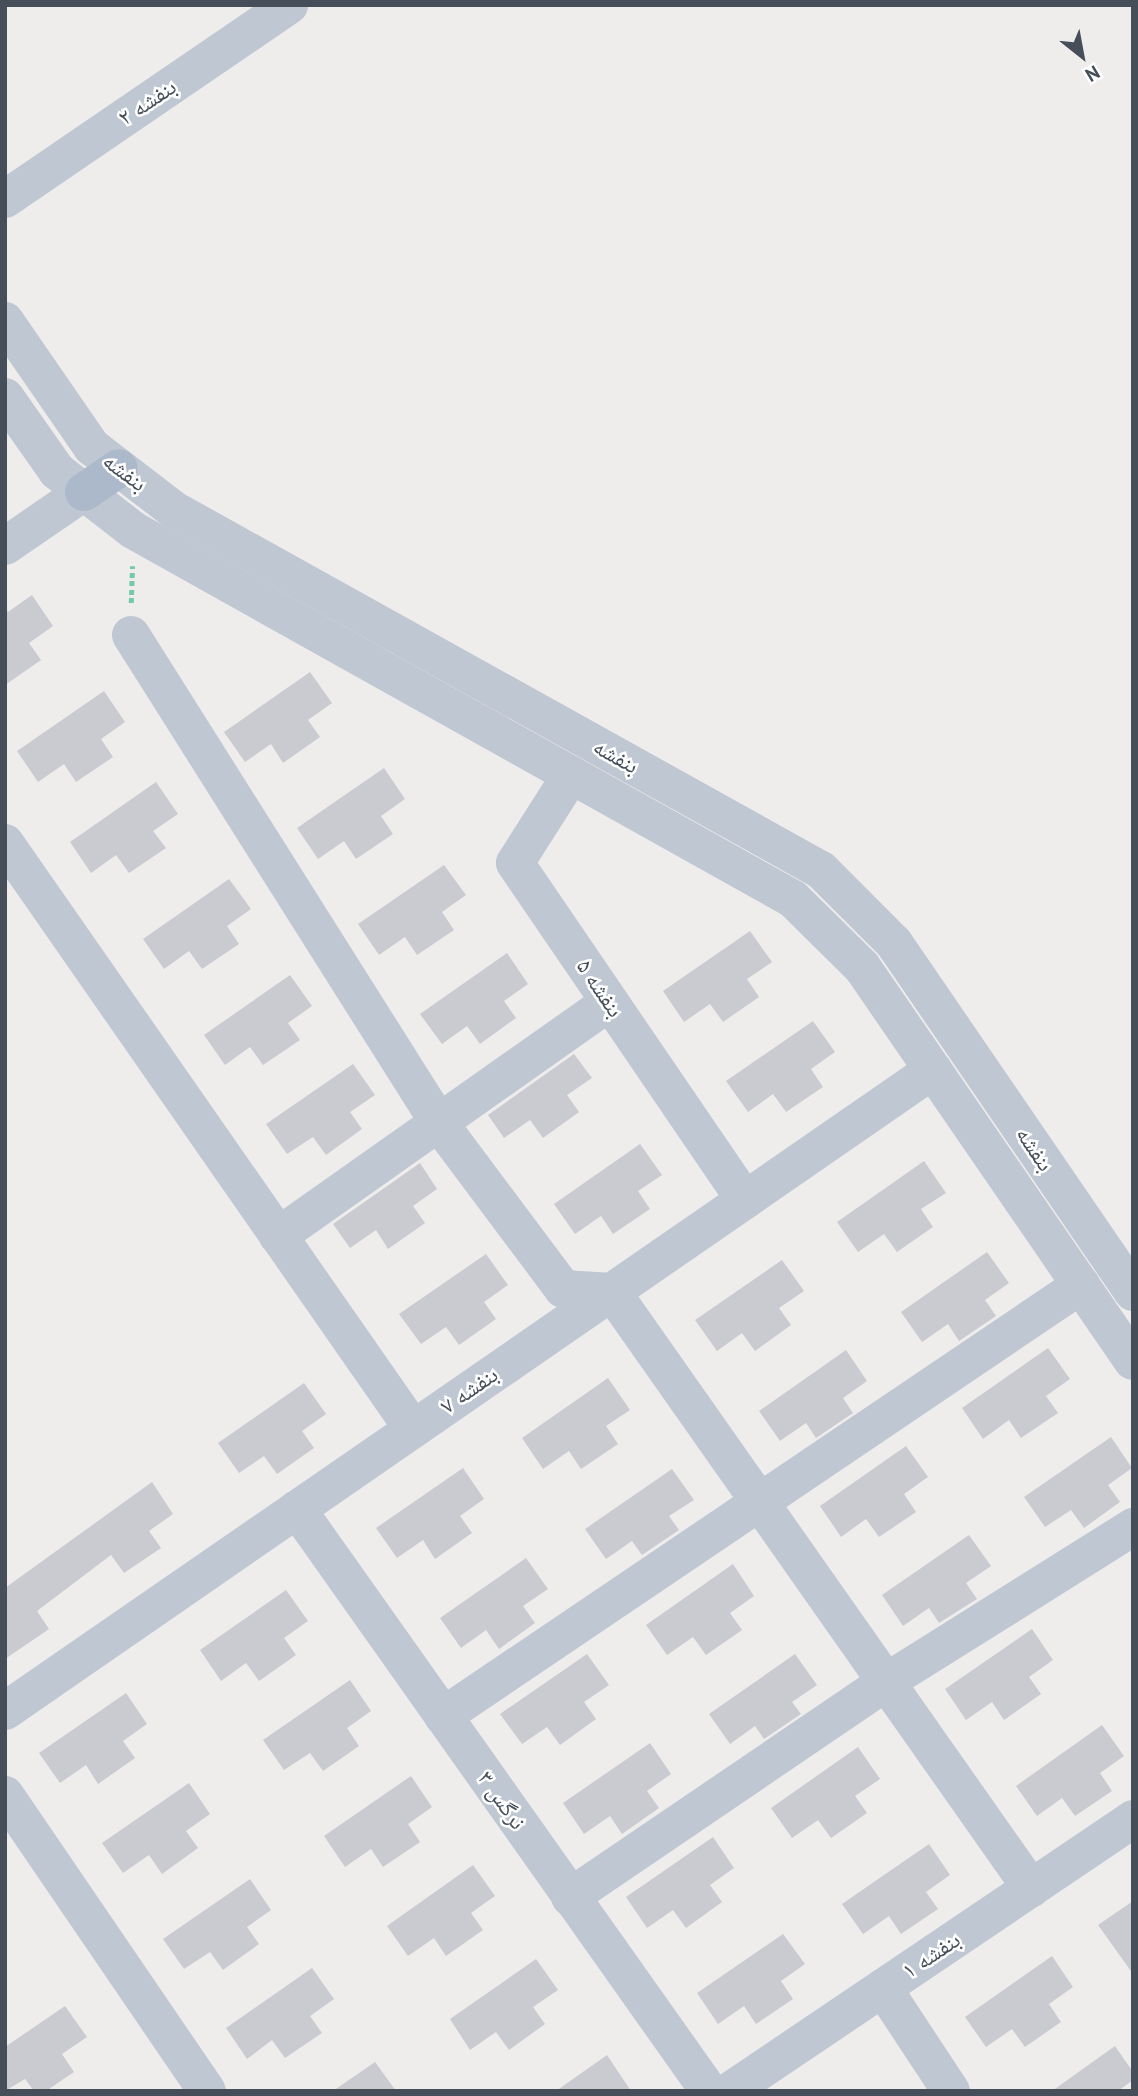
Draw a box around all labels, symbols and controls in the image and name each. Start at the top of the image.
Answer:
north arrow [1047,21,1117,91]
text: N [1081,60,1104,87]
street label: بنفشه ۲ [113,73,181,131]
street label: بنفشه [98,447,152,497]
street label: بنفشه [588,732,644,780]
street label: بنفشه ۵ [571,954,629,1022]
street label: بنفشه [1010,1122,1060,1176]
street label: بنفشه ۷ [435,1360,503,1420]
street label: نرگس ۳ [472,1765,532,1835]
street label: بنفشه ۱ [897,1926,965,1984]

